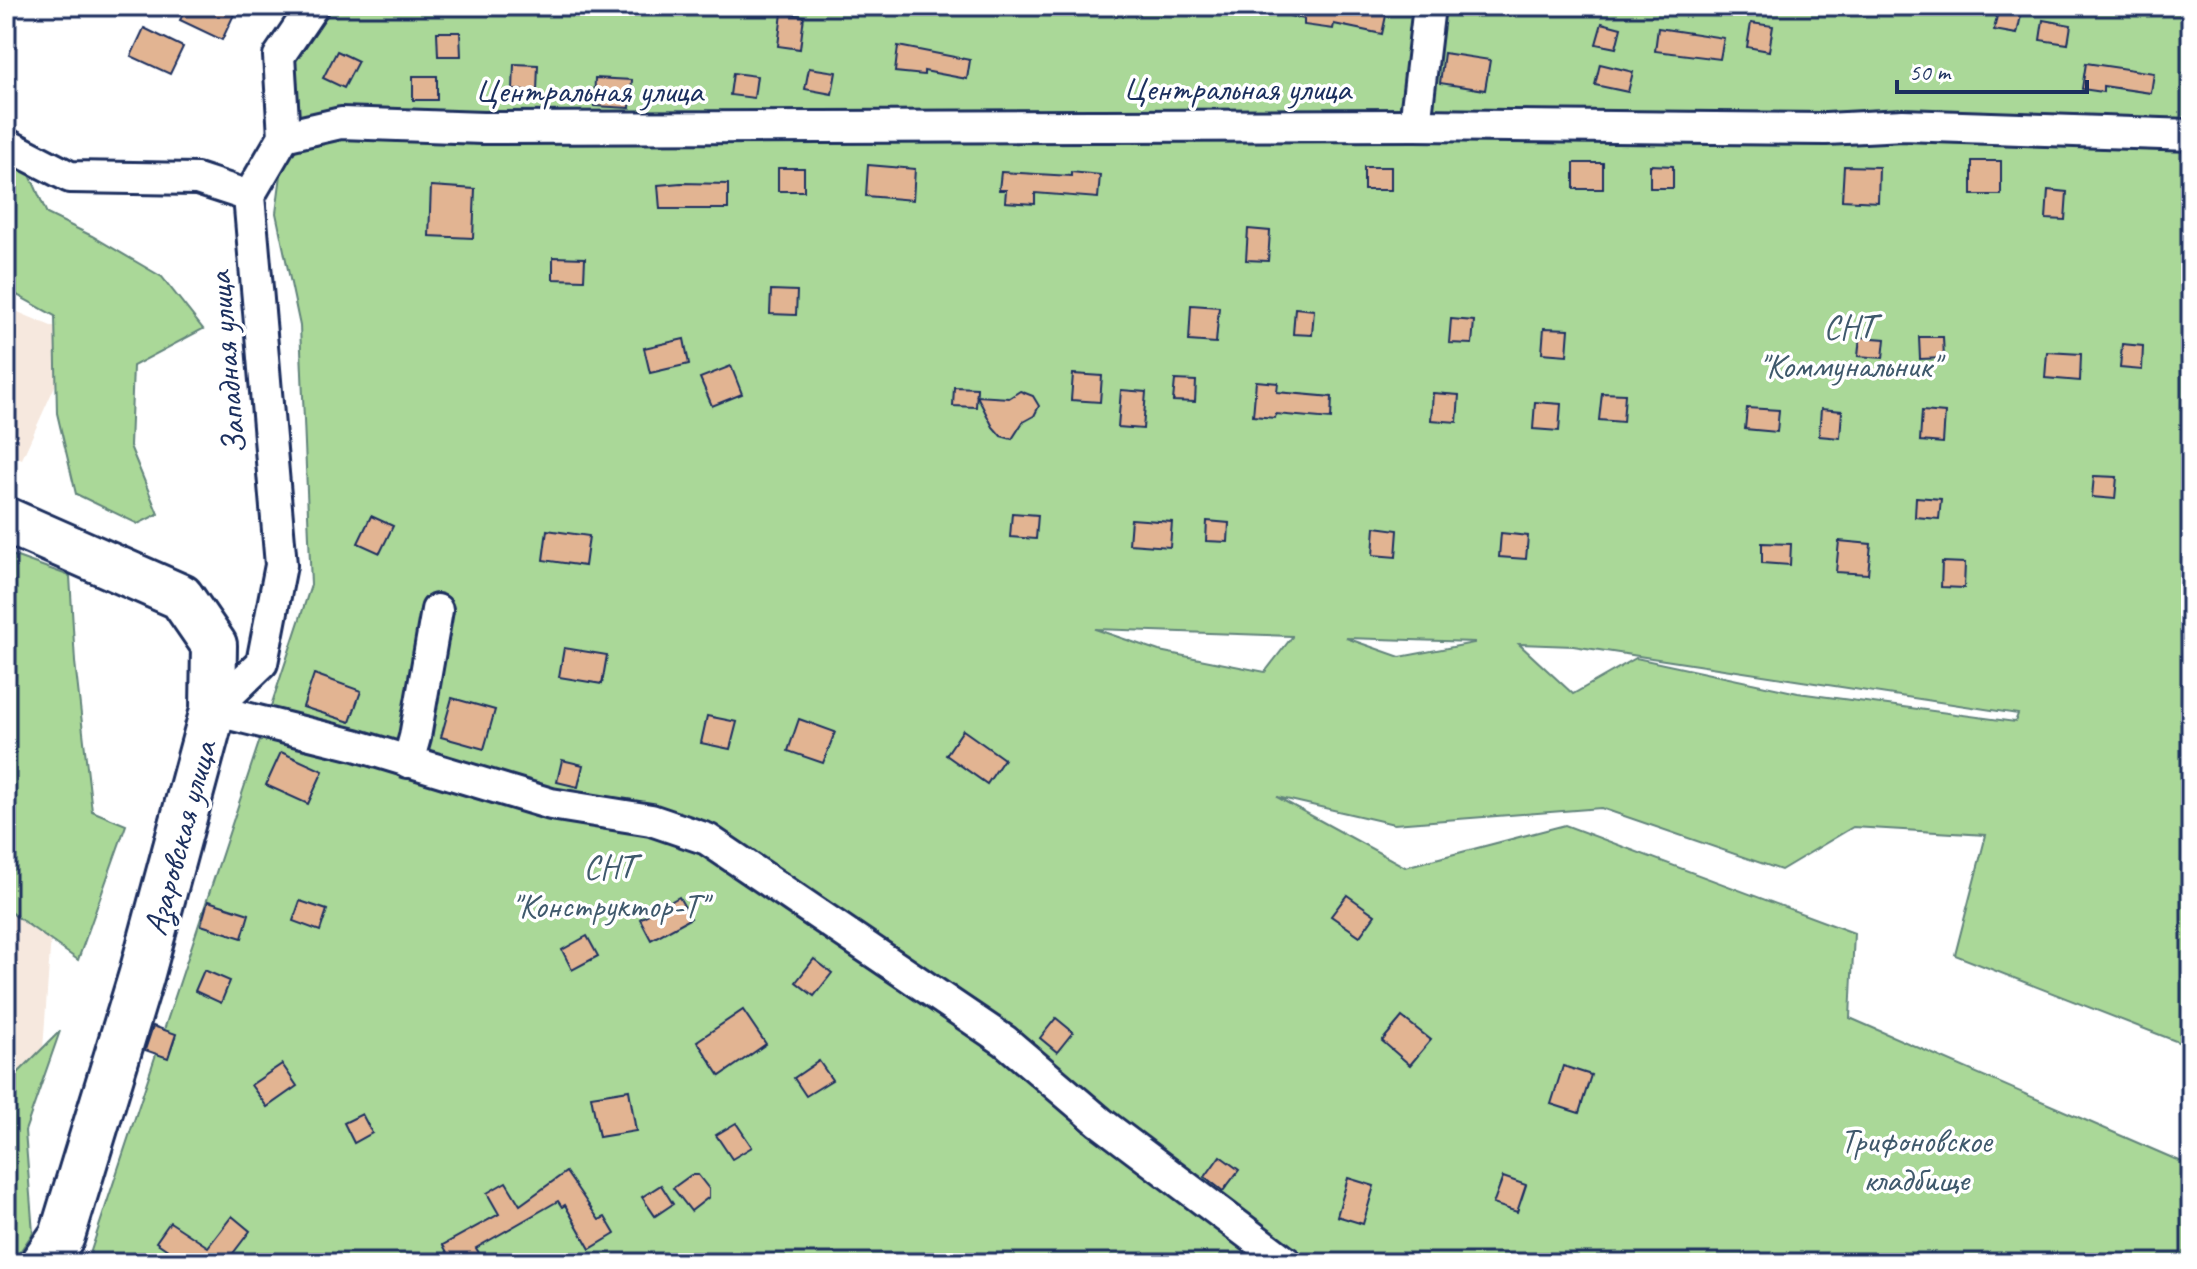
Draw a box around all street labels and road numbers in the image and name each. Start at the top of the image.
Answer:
street label: Центральная улица [1123,67,1353,110]
street label: Центральная улица [475,69,705,112]
street label: Западная улица [197,268,256,456]
street label: Азаровская улица [133,734,227,940]

